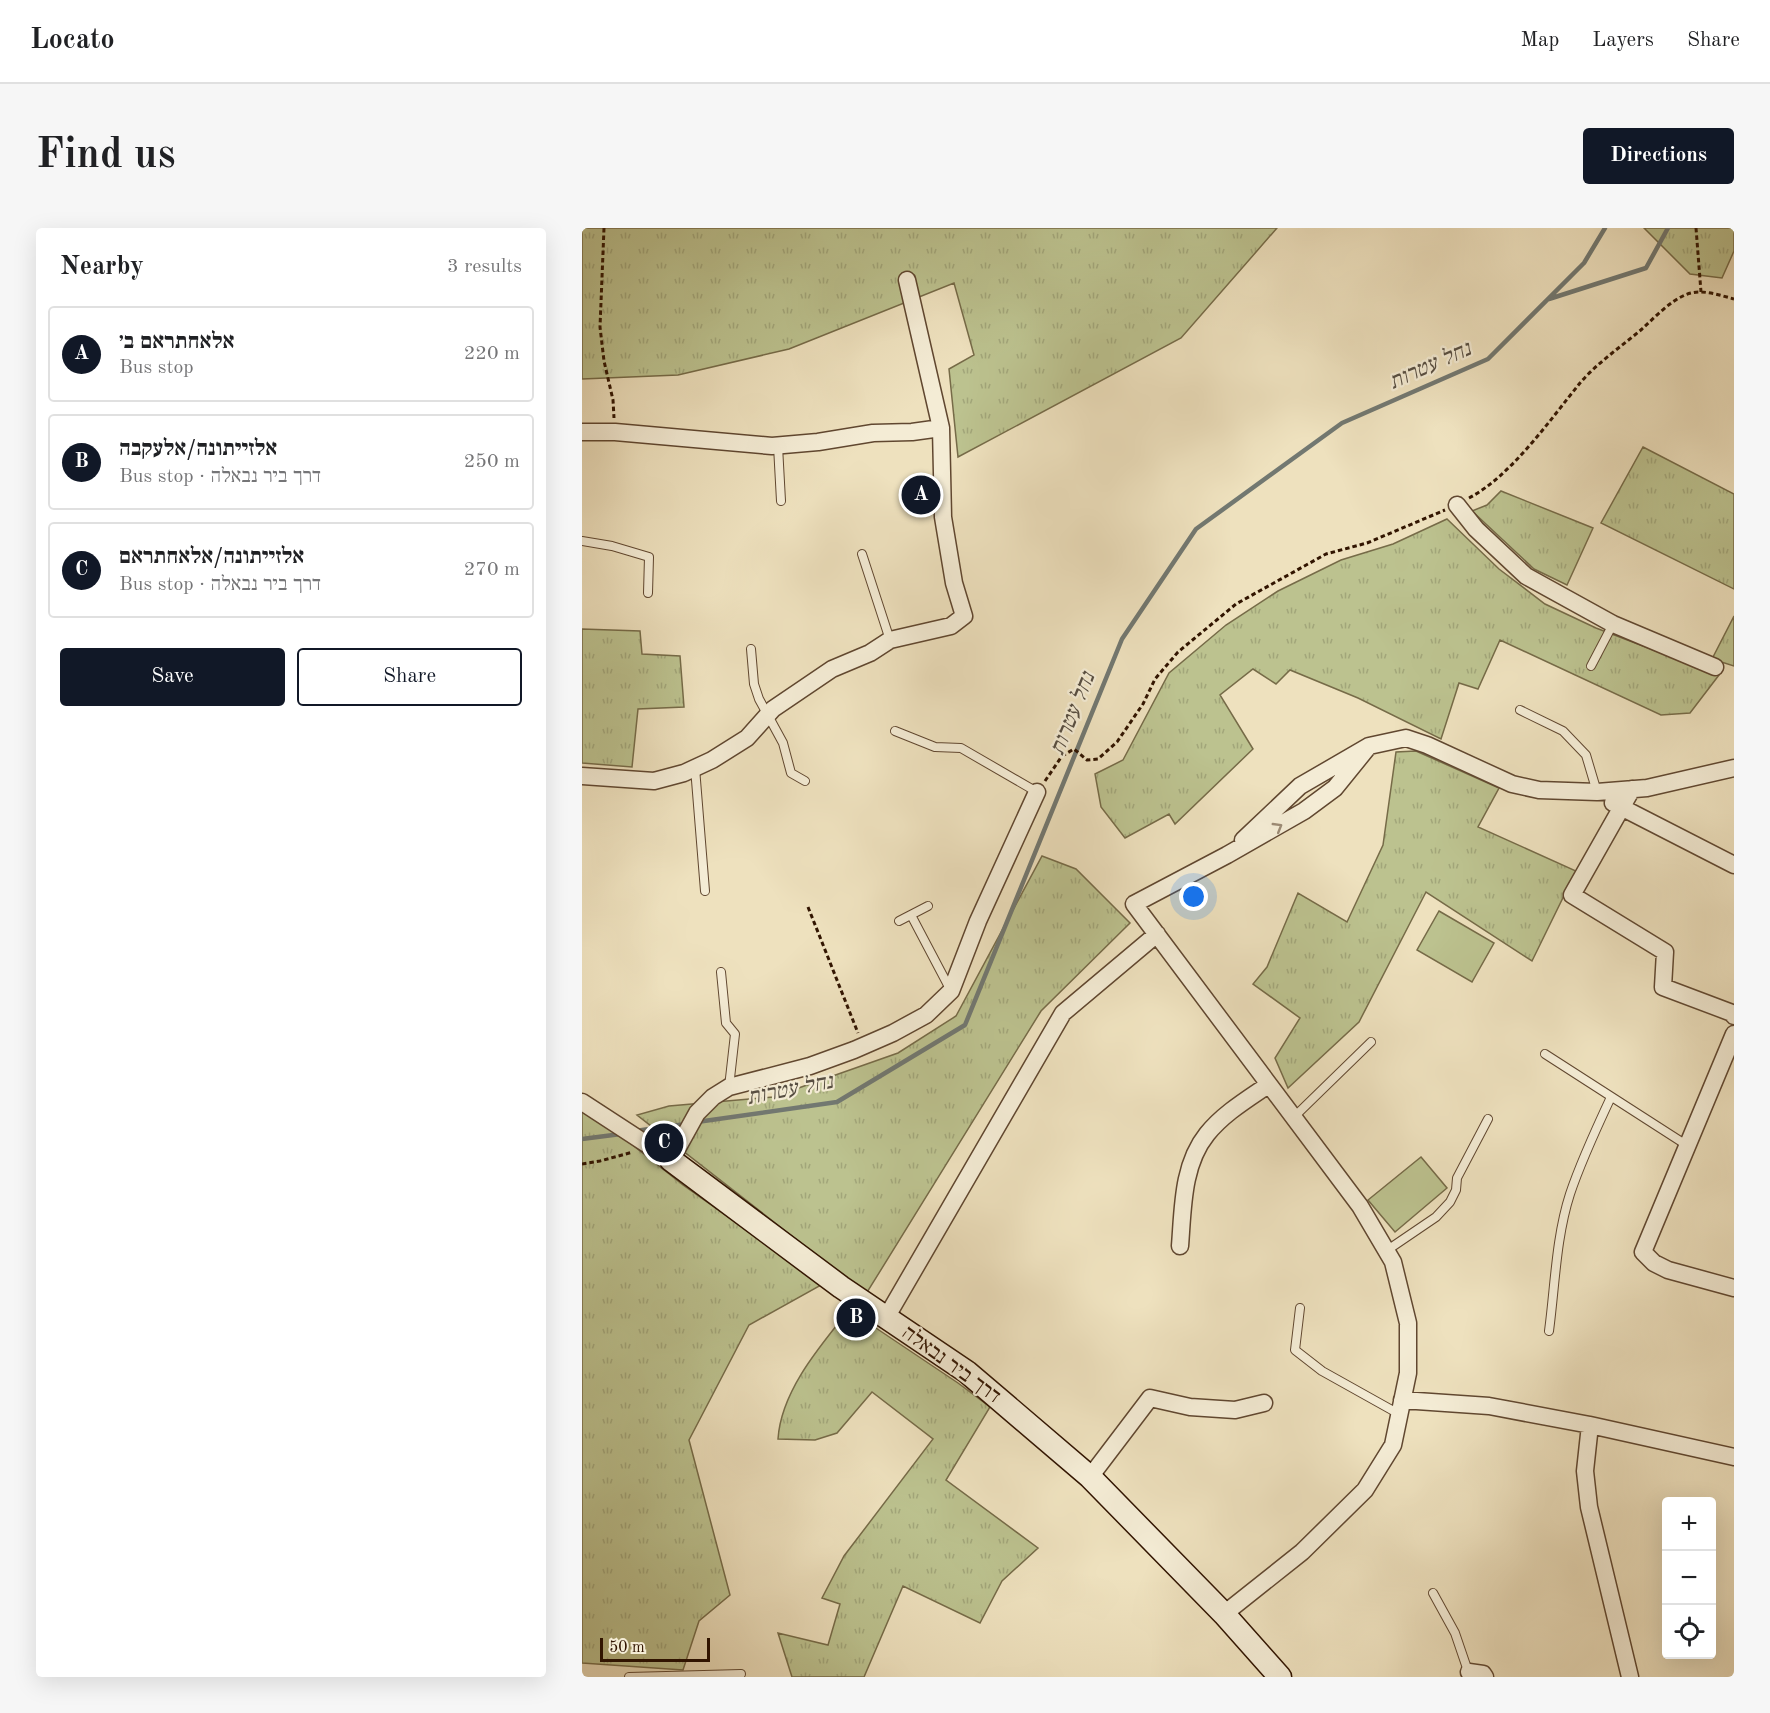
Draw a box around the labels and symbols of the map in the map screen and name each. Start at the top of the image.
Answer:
water label: נחל עטרות [1385,337,1476,394]
pin: A [902,472,940,518]
water label: נחל עטרות [1046,668,1100,758]
one-way arrow [1272,822,1282,834]
your location [1179,882,1208,911]
water label: נחל עטרות [745,1070,836,1109]
pin: C [644,1120,683,1166]
pin: B [836,1296,876,1340]
street label: דרך ביר נבאלה [898,1322,1005,1408]
scale bar [600,1635,710,1662]

